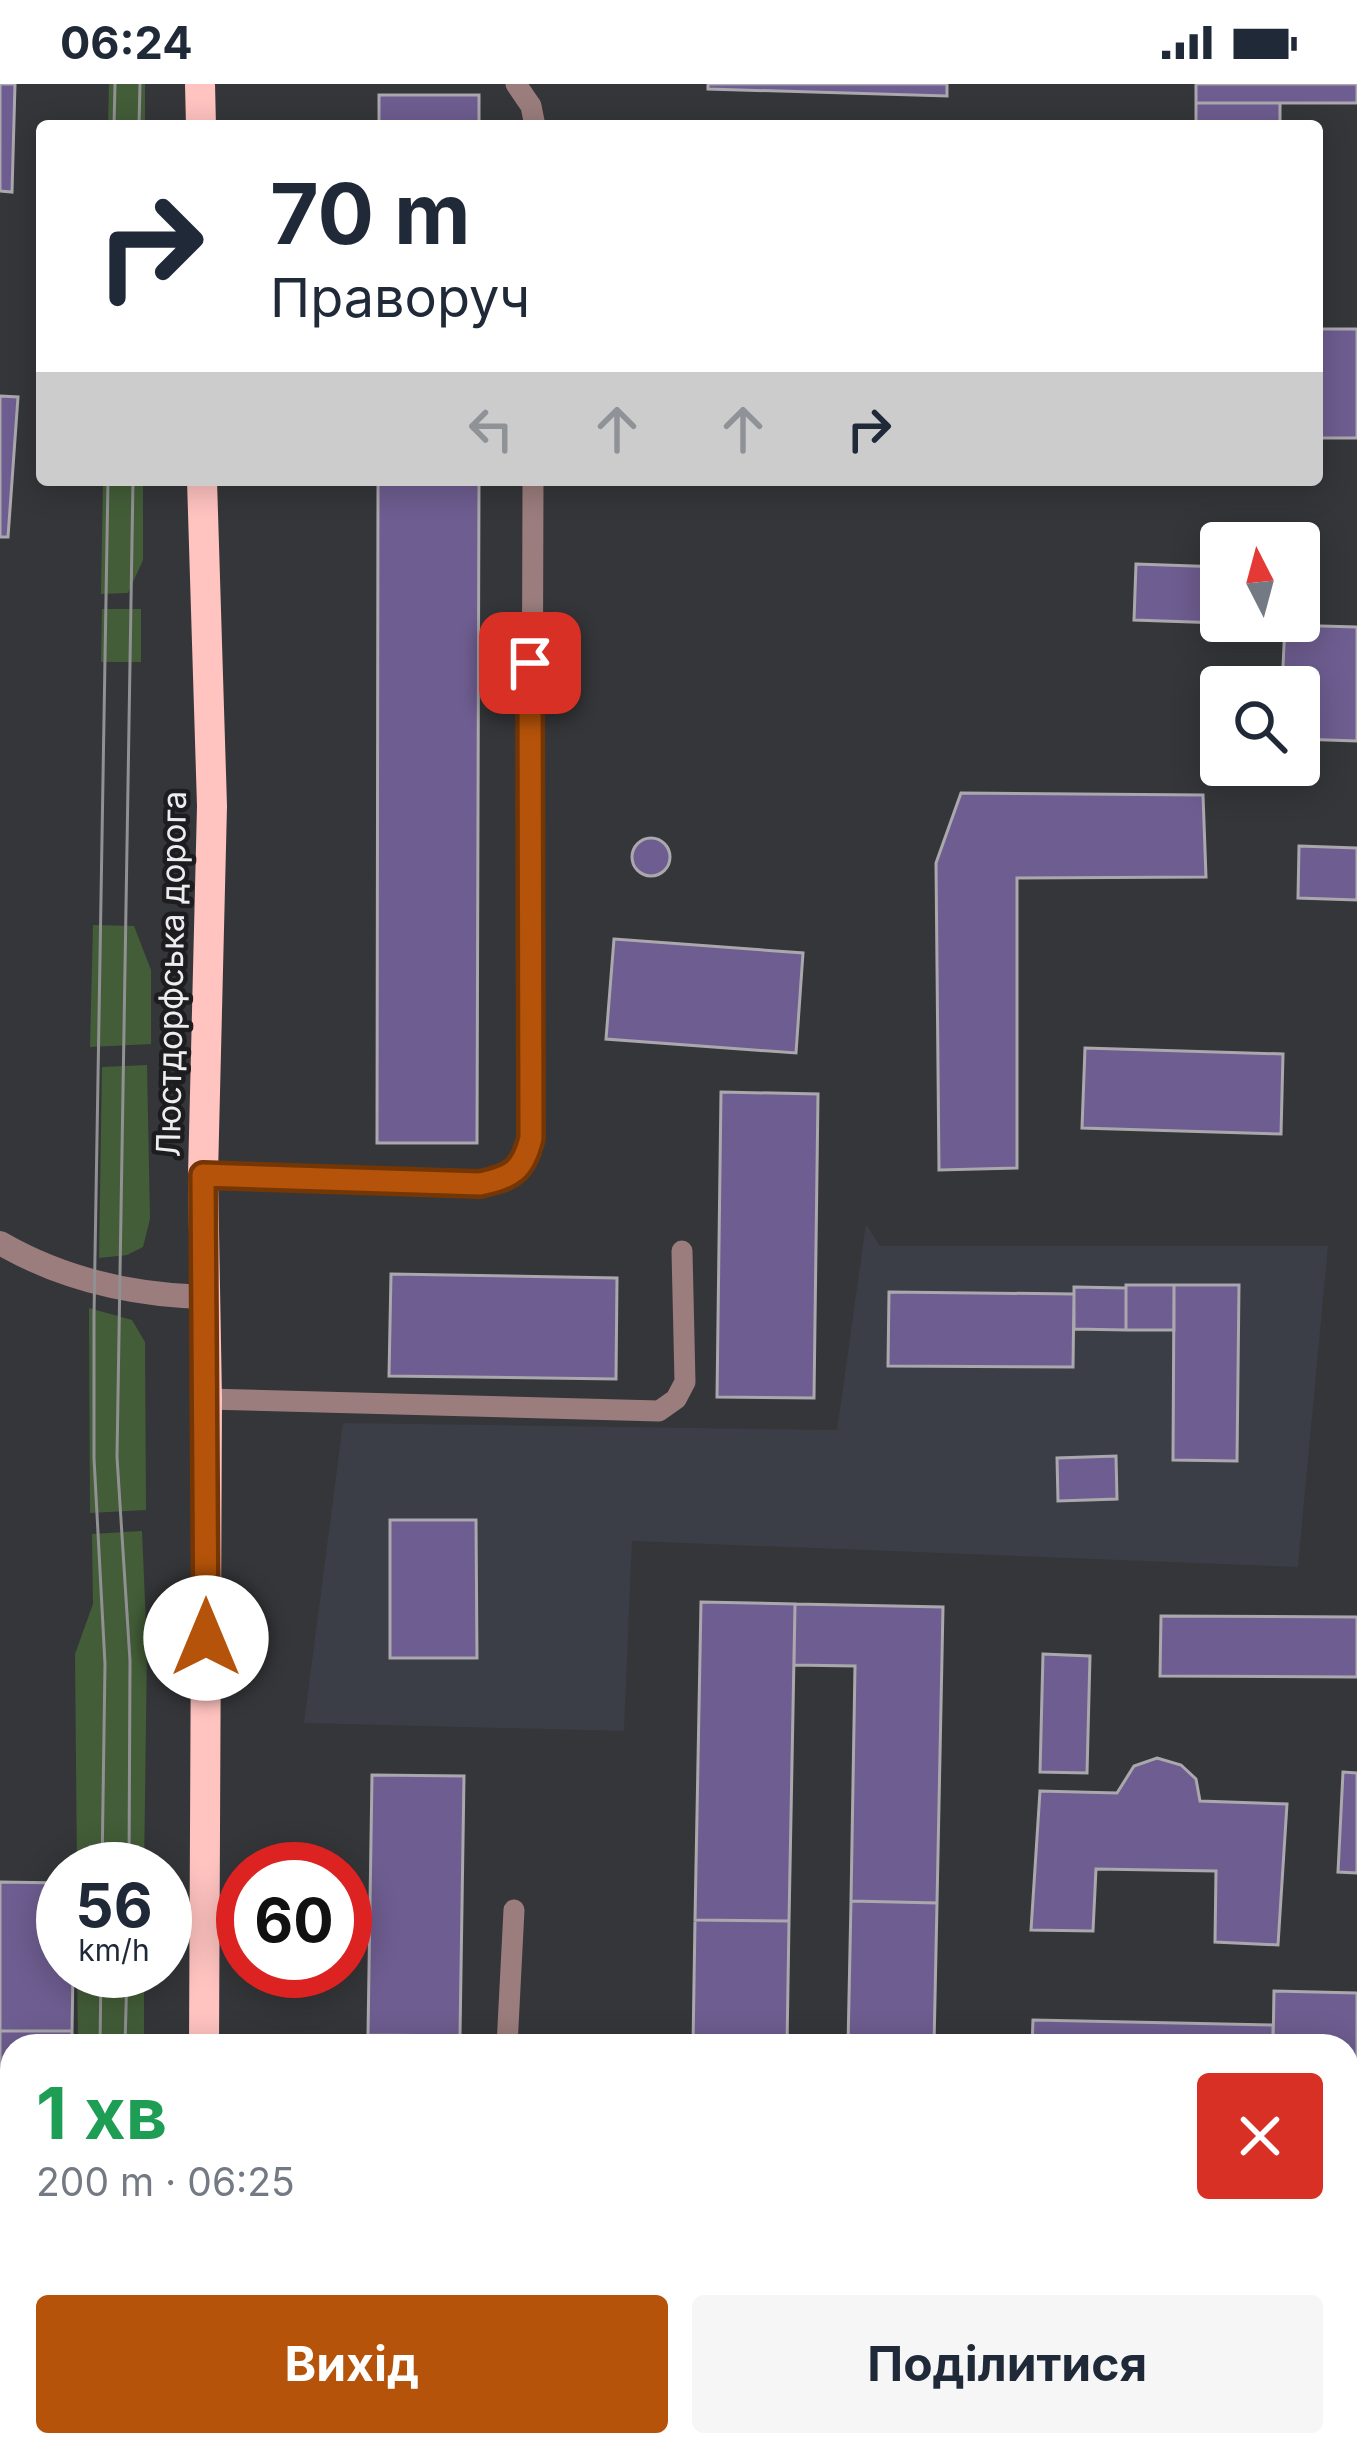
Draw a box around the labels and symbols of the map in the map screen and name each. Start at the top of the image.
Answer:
north arrow [1200,522,1320,642]
pin [479,612,581,714]
street label: Люстдорфська дорога [148,790,194,1158]
position arrow [143,1575,269,1701]
speed limit sign: 60 [216,1842,372,1998]

